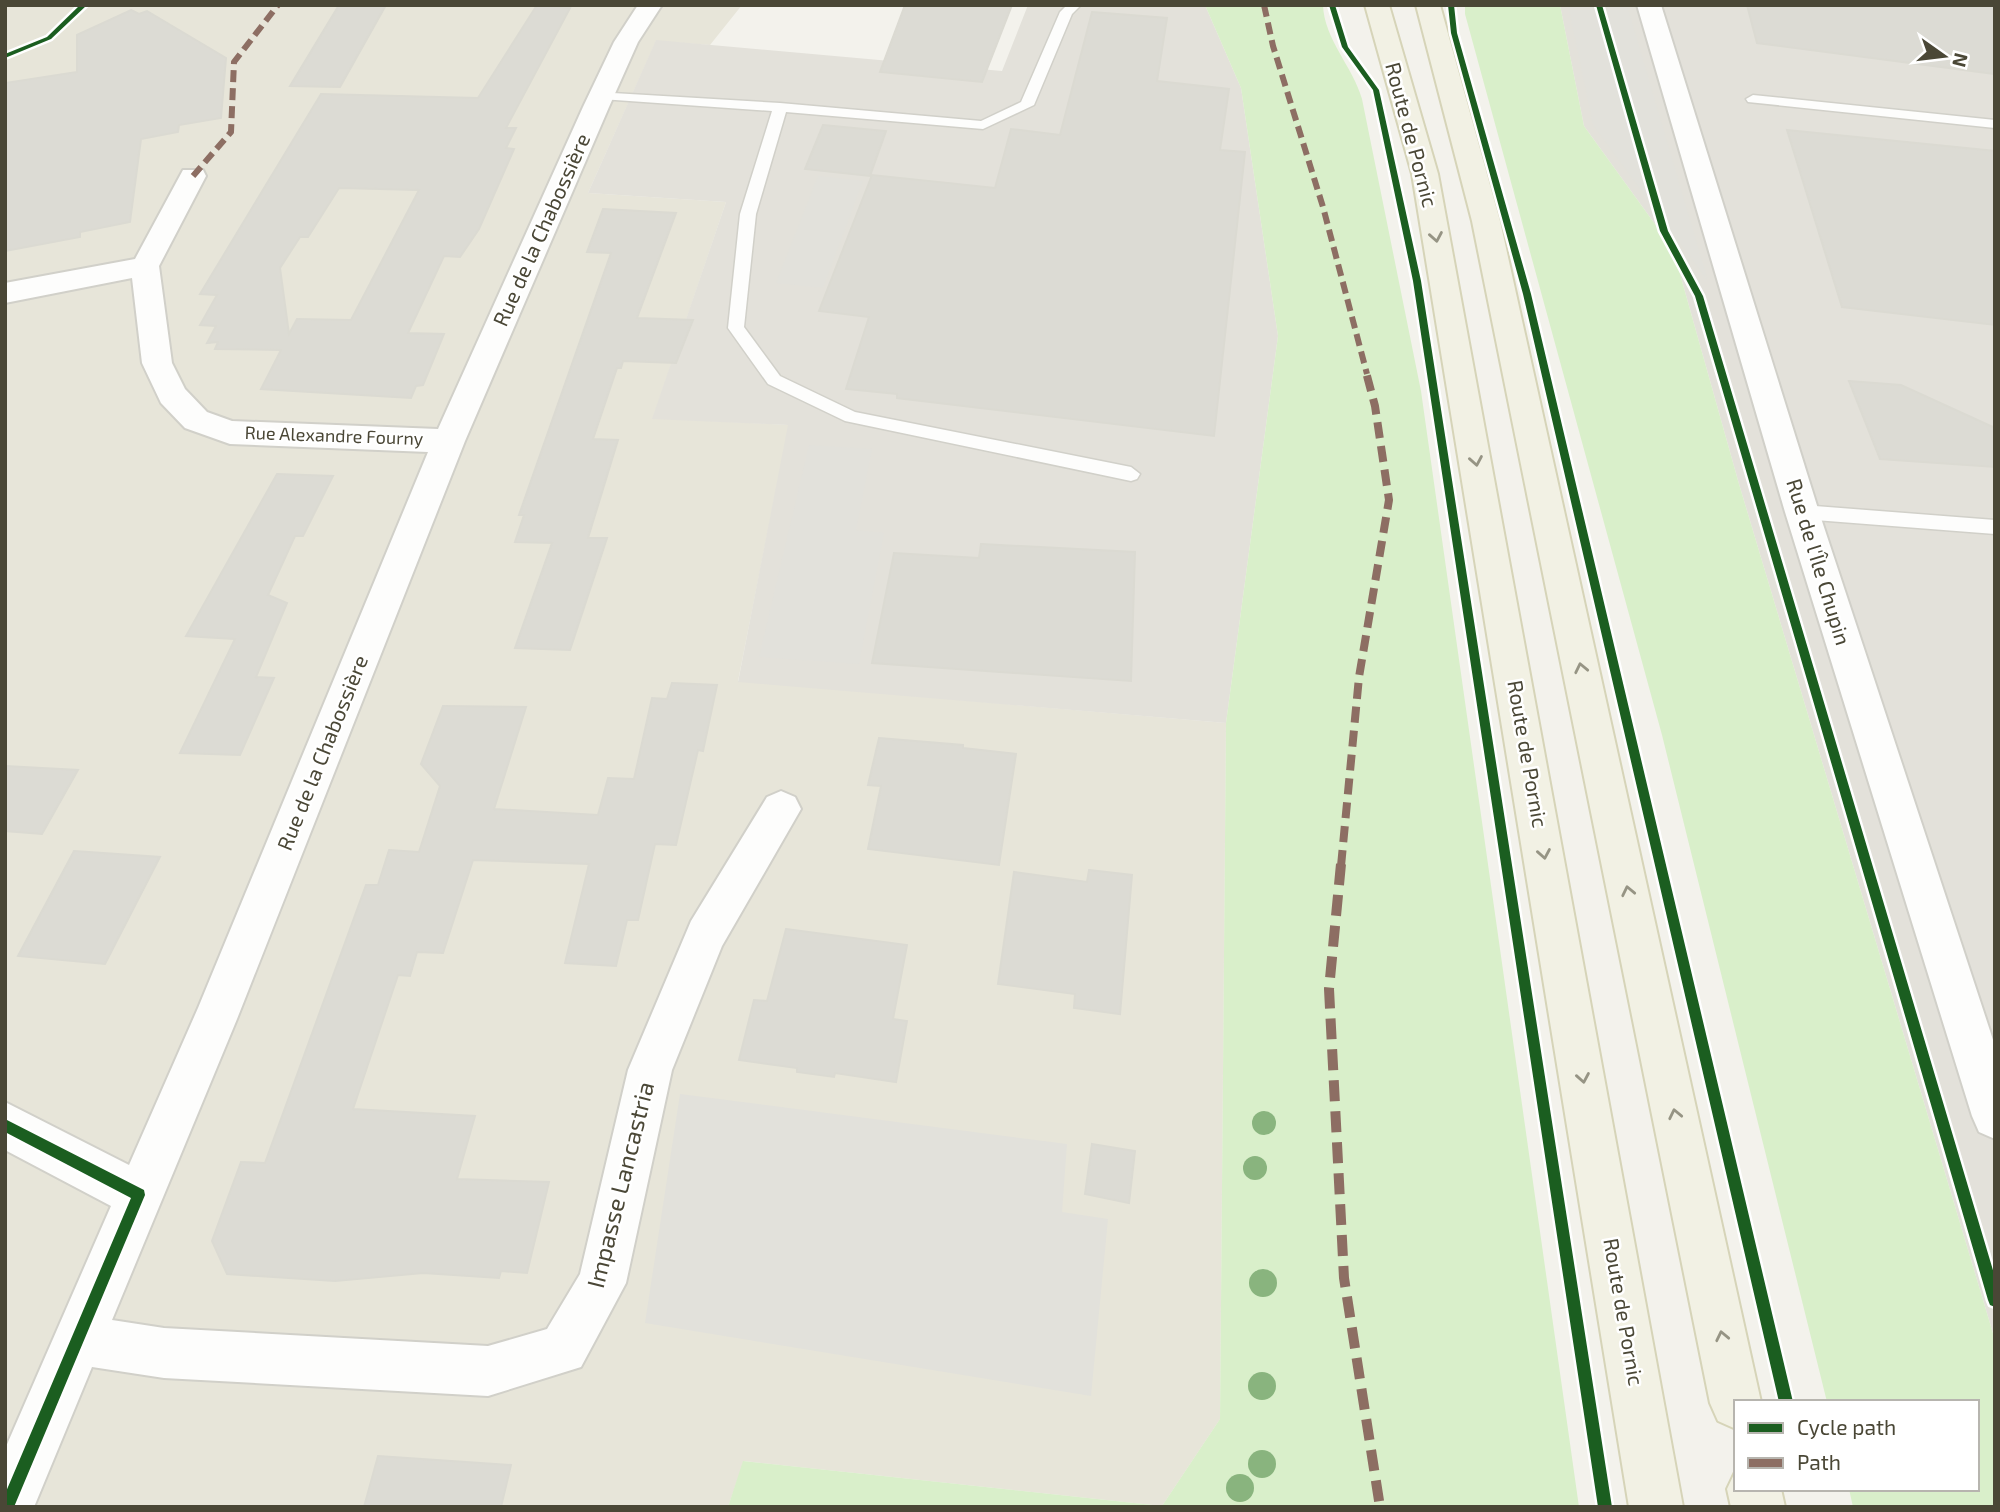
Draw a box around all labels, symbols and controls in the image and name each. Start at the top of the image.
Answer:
north arrow [1909,21,1979,91]
text: N [1948,51,1974,70]
street label: Route de Pornic [1381,59,1444,210]
street label: Rue de la Chabossière [487,129,594,330]
one-way arrow [1428,231,1443,243]
street label: Rue Alexandre Fourny [244,421,424,449]
one-way arrow [1468,455,1483,467]
street label: Rue de l'Île Chupin [1782,475,1857,648]
street label: Rue de la Chabossière [271,651,372,854]
one-way arrow [1574,662,1589,674]
street label: Route de Pornic [1503,678,1554,829]
one-way arrow [1536,848,1551,860]
one-way arrow [1621,885,1636,897]
one-way arrow [1575,1073,1590,1084]
street label: Impasse Lancastria [580,1079,659,1291]
one-way arrow [1668,1108,1683,1120]
street label: Route de Pornic [1599,1236,1650,1387]
one-way arrow [1715,1330,1730,1342]
legend [1734,1400,1979,1491]
text: Cycle path [1797,1414,1896,1439]
text: Path [1797,1449,1841,1474]

